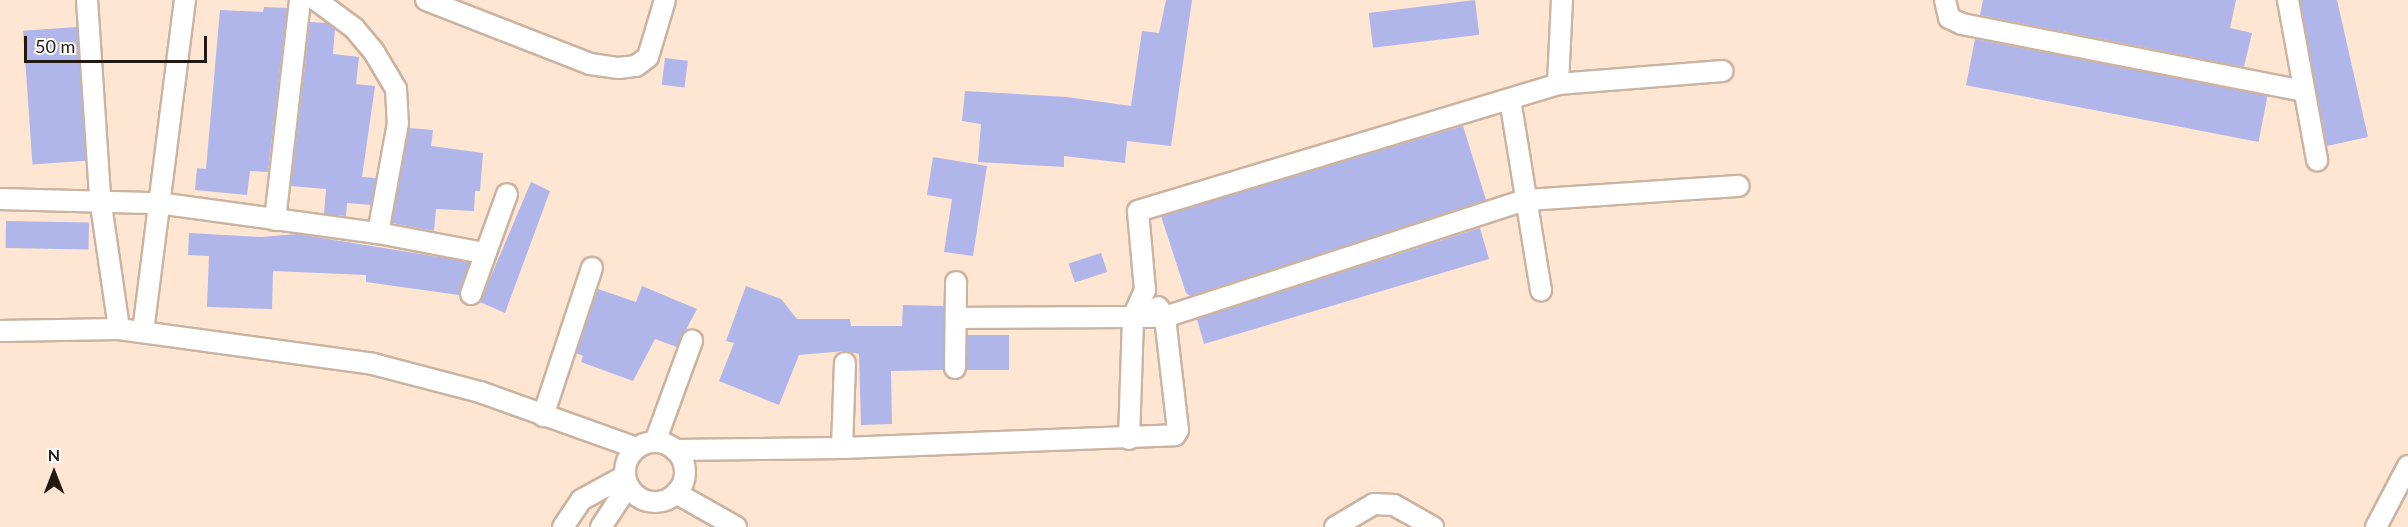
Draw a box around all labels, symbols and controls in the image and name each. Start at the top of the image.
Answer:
scale bar [27,24,210,62]
text: 50 m [35,35,75,57]
north arrow [24,443,84,503]
text: N [48,445,60,464]

